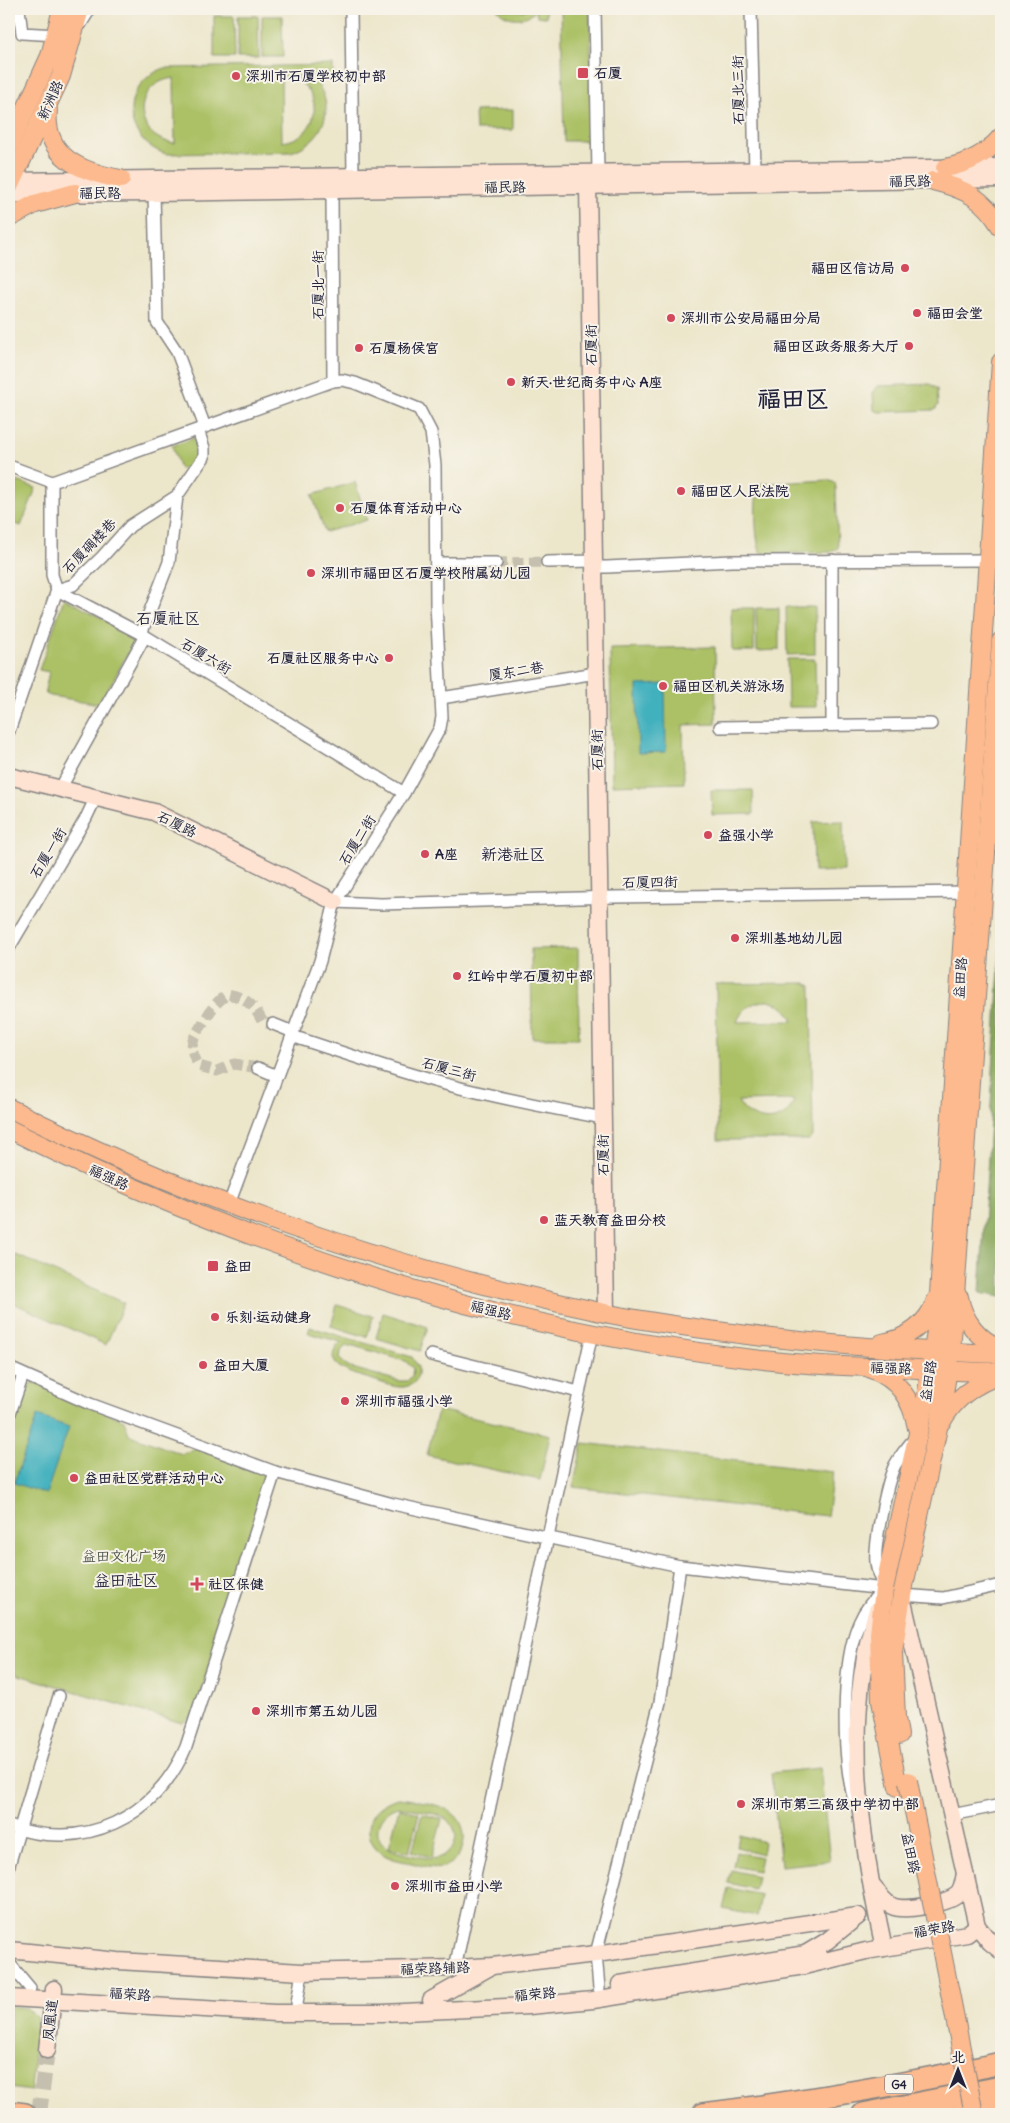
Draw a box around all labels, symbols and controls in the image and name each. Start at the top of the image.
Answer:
street label: 石厦北三街 [728,55,748,125]
place label: 石厦 [594,64,622,82]
marker: 石厦 [576,66,590,80]
place label: 深圳市石厦学校初中部 [246,67,386,85]
marker: 深圳市石厦学校初中部 [230,70,242,82]
street label: 新洲路 [33,77,67,123]
street label: 福民路 [889,172,931,190]
street label: 福民路 [484,178,526,196]
street label: 福民路 [79,184,121,202]
street label: 石厦北一街 [309,250,327,320]
place label: 福田区信访局 [811,259,895,277]
marker: 福田区信访局 [899,262,911,274]
place label: 福田会堂 [927,304,983,322]
marker: 福田会堂 [911,307,923,319]
place label: 深圳市公安局福田分局 [681,309,821,327]
marker: 深圳市公安局福田分局 [665,312,677,324]
street label: 石厦街 [582,324,600,366]
place label: 福田区政务服务大厅 [773,337,899,355]
place label: 石厦杨侯宫 [369,339,439,357]
marker: 福田区政务服务大厅 [903,340,915,352]
marker: 石厦杨侯宫 [353,342,365,354]
place label: 新天·世纪商务中心 A座 [521,373,662,391]
marker: 新天·世纪商务中心 A座 [505,376,517,388]
district label: 福田区 [757,383,829,413]
place label: 福田区人民法院 [691,482,789,500]
marker: 福田区人民法院 [675,485,687,497]
place label: 石厦体育活动中心 [350,499,462,517]
marker: 石厦体育活动中心 [334,502,346,514]
street label: 石厦碉楼巷 [58,514,120,577]
place label: 深圳市福田区石厦学校附属幼儿园 [321,564,531,582]
marker: 深圳市福田区石厦学校附属幼儿园 [305,567,317,579]
district label: 石厦社区 [136,608,200,628]
street label: 石厦六街 [177,634,235,678]
place label: 石厦社区服务中心 [267,649,379,667]
marker: 石厦社区服务中心 [383,652,395,664]
street label: 厦东二巷 [487,658,546,684]
place label: 福田区机关游泳场 [673,677,785,695]
marker: 福田区机关游泳场 [657,680,669,692]
street label: 石厦街 [588,729,606,771]
street label: 石厦路 [154,807,200,841]
street label: 石厦二街 [335,811,379,869]
street label: 石厦一街 [26,824,70,882]
place label: 益强小学 [718,826,774,844]
marker: 益强小学 [702,829,714,841]
district label: 新港社区 [481,844,545,864]
place label: A座 [435,845,458,863]
marker: A座 [419,848,431,860]
street label: 石厦四街 [622,873,678,891]
place label: 深圳基地幼儿园 [745,929,843,947]
marker: 深圳基地幼儿园 [729,932,741,944]
street label: 益田路 [950,956,970,1000]
place label: 红岭中学石厦初中部 [467,967,593,985]
marker: 红岭中学石厦初中部 [451,970,463,982]
street label: 石厦三街 [420,1053,478,1085]
street label: 石厦街 [594,1134,612,1176]
street label: 福强路 [86,1160,132,1194]
place label: 蓝天教育益田分校 [554,1211,666,1229]
marker: 蓝天教育益田分校 [538,1214,550,1226]
place label: 益田 [224,1257,252,1275]
marker: 益田 [206,1259,220,1273]
street label: 福强路 [468,1296,514,1324]
place label: 乐刻·运动健身 [225,1308,312,1326]
marker: 乐刻·运动健身 [209,1311,221,1323]
place label: 益田大厦 [213,1356,269,1374]
street label: 福强路 [870,1358,912,1378]
marker: 益田大厦 [197,1359,209,1371]
street label: 益田路 [916,1359,940,1403]
place label: 深圳市福强小学 [355,1392,453,1410]
marker: 深圳市福强小学 [339,1395,351,1407]
place label: 益田社区党群活动中心 [84,1469,224,1487]
marker: 益田社区党群活动中心 [68,1472,80,1484]
park label: 益田文化广场 [82,1547,166,1565]
district label: 益田社区 [94,1570,158,1590]
place label: 社区保健 [208,1575,264,1593]
marker: 社区保健 [190,1577,204,1591]
place label: 深圳市第五幼儿园 [266,1702,378,1720]
marker: 深圳市第五幼儿园 [250,1705,262,1717]
place label: 深圳市第三高级中学初中部 [751,1795,919,1813]
marker: 深圳市第三高级中学初中部 [735,1798,747,1810]
street label: 益田路 [898,1831,924,1875]
place label: 深圳市益田小学 [405,1877,503,1895]
marker: 深圳市益田小学 [389,1880,401,1892]
street label: 福荣路 [912,1916,956,1942]
street label: 福荣路辅路 [400,1958,470,1978]
street label: 福荣路 [513,1983,557,2005]
street label: 福荣路 [108,1984,152,2004]
street label: 凤凰道 [39,1998,61,2042]
north arrow [932,2046,982,2096]
text: 北 [951,2048,965,2066]
road number: G4 [885,2074,913,2094]

